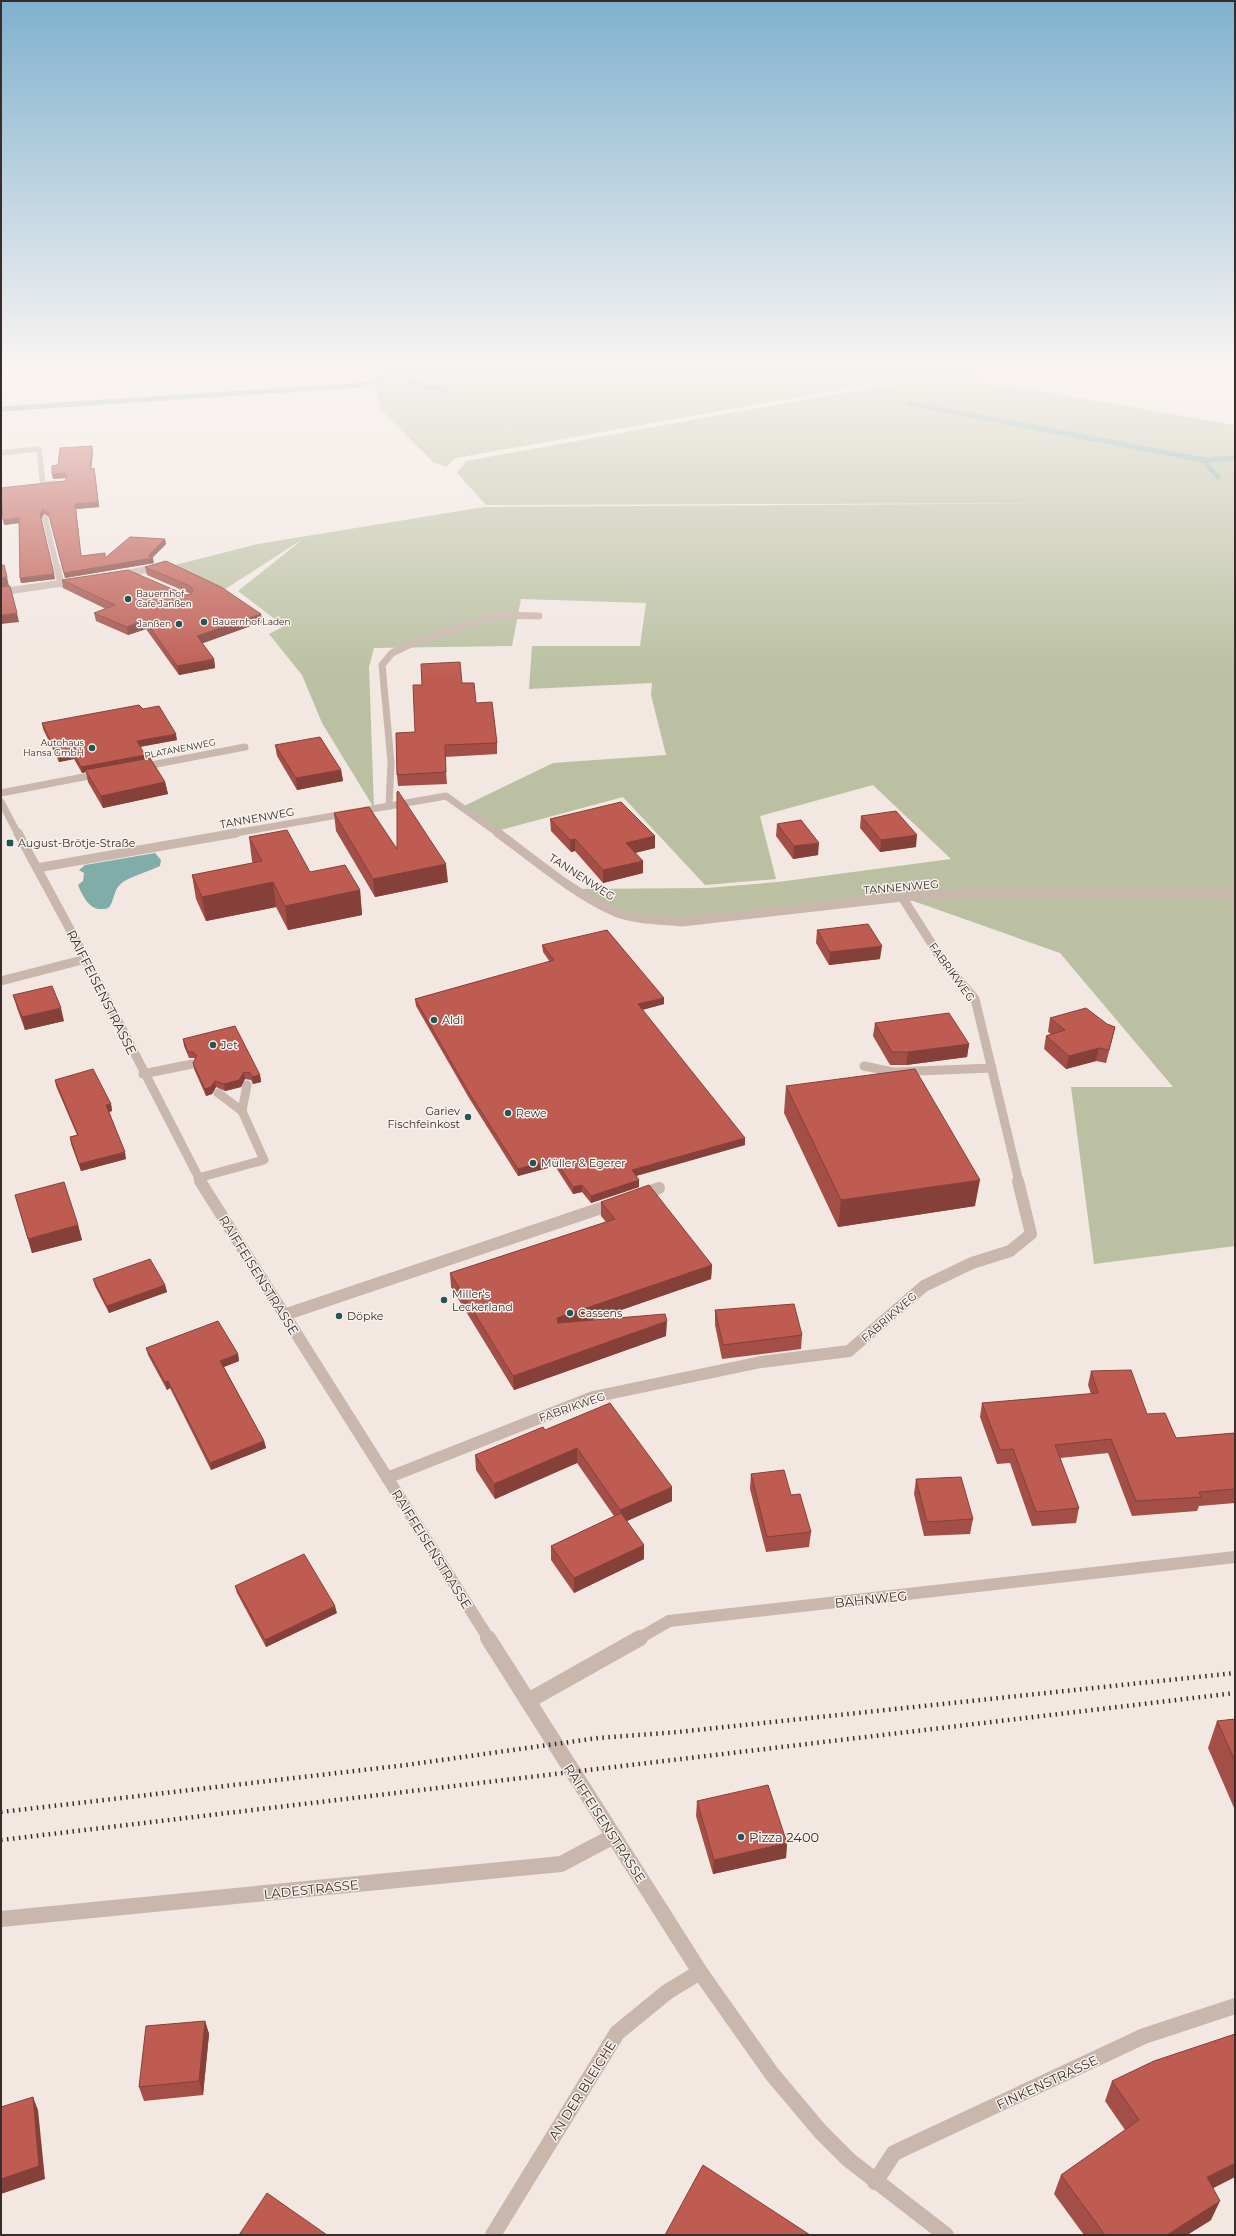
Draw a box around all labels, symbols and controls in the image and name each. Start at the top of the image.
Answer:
place label: Bauernhof Cafe Janßen [136,588,192,609]
marker: Bauernhof Cafe Janßen [123,594,133,604]
place label: Bauernhof Laden [212,616,291,627]
marker: Bauernhof Laden [199,617,209,627]
place label: Janßen [137,618,171,629]
marker: Janßen [174,619,184,629]
street label: PLATANENWEG [143,736,217,761]
place label: Autohaus Hansa GmbH [23,737,85,758]
marker: Autohaus Hansa GmbH [87,743,97,753]
street label: TANNENWEG [218,805,296,831]
place label: August-Brötje-Straße [18,836,136,850]
marker: August-Brötje-Straße [5,838,15,848]
street label: TANNENWEG [546,851,618,903]
street label: TANNENWEG [863,877,939,897]
street label: RAIFFEISENSTRASSE [64,927,140,1057]
street label: FABRIKWEG [926,940,978,1004]
place label: Aldi [442,1013,463,1027]
marker: Aldi [429,1015,439,1025]
place label: Jet [220,1038,238,1052]
marker: Jet [208,1040,218,1050]
place label: Gariev Fischfeinkost [387,1104,461,1131]
place label: Rewe [516,1106,547,1120]
marker: Rewe [503,1108,513,1118]
marker: Gariev Fischfeinkost [463,1112,473,1122]
place label: Müller & Egerer [541,1156,626,1170]
marker: Müller & Egerer [528,1158,538,1168]
street label: RAIFFEISENSTRASSE [216,1212,302,1338]
place label: Miller's Leckerland [452,1287,513,1314]
street label: FABRIKWEG [858,1289,920,1345]
marker: Miller's Leckerland [439,1295,449,1305]
place label: Cassens [578,1306,623,1320]
marker: Cassens [565,1308,575,1318]
place label: Döpke [347,1309,384,1323]
marker: Döpke [334,1311,344,1321]
street label: FABRIKWEG [537,1389,607,1425]
street label: RAIFFEISENSTRASSE [389,1486,475,1612]
street label: BAHNWEG [834,1587,908,1611]
street label: RAIFFEISENSTRASSE [561,1761,649,1885]
place label: Pizza 2400 [749,1829,819,1845]
marker: Pizza 2400 [736,1832,746,1842]
street label: LADESTRASSE [263,1876,359,1902]
street label: AN DER BLEICHE [545,2037,619,2143]
street label: FINKENSTRASSE [994,2052,1100,2112]

